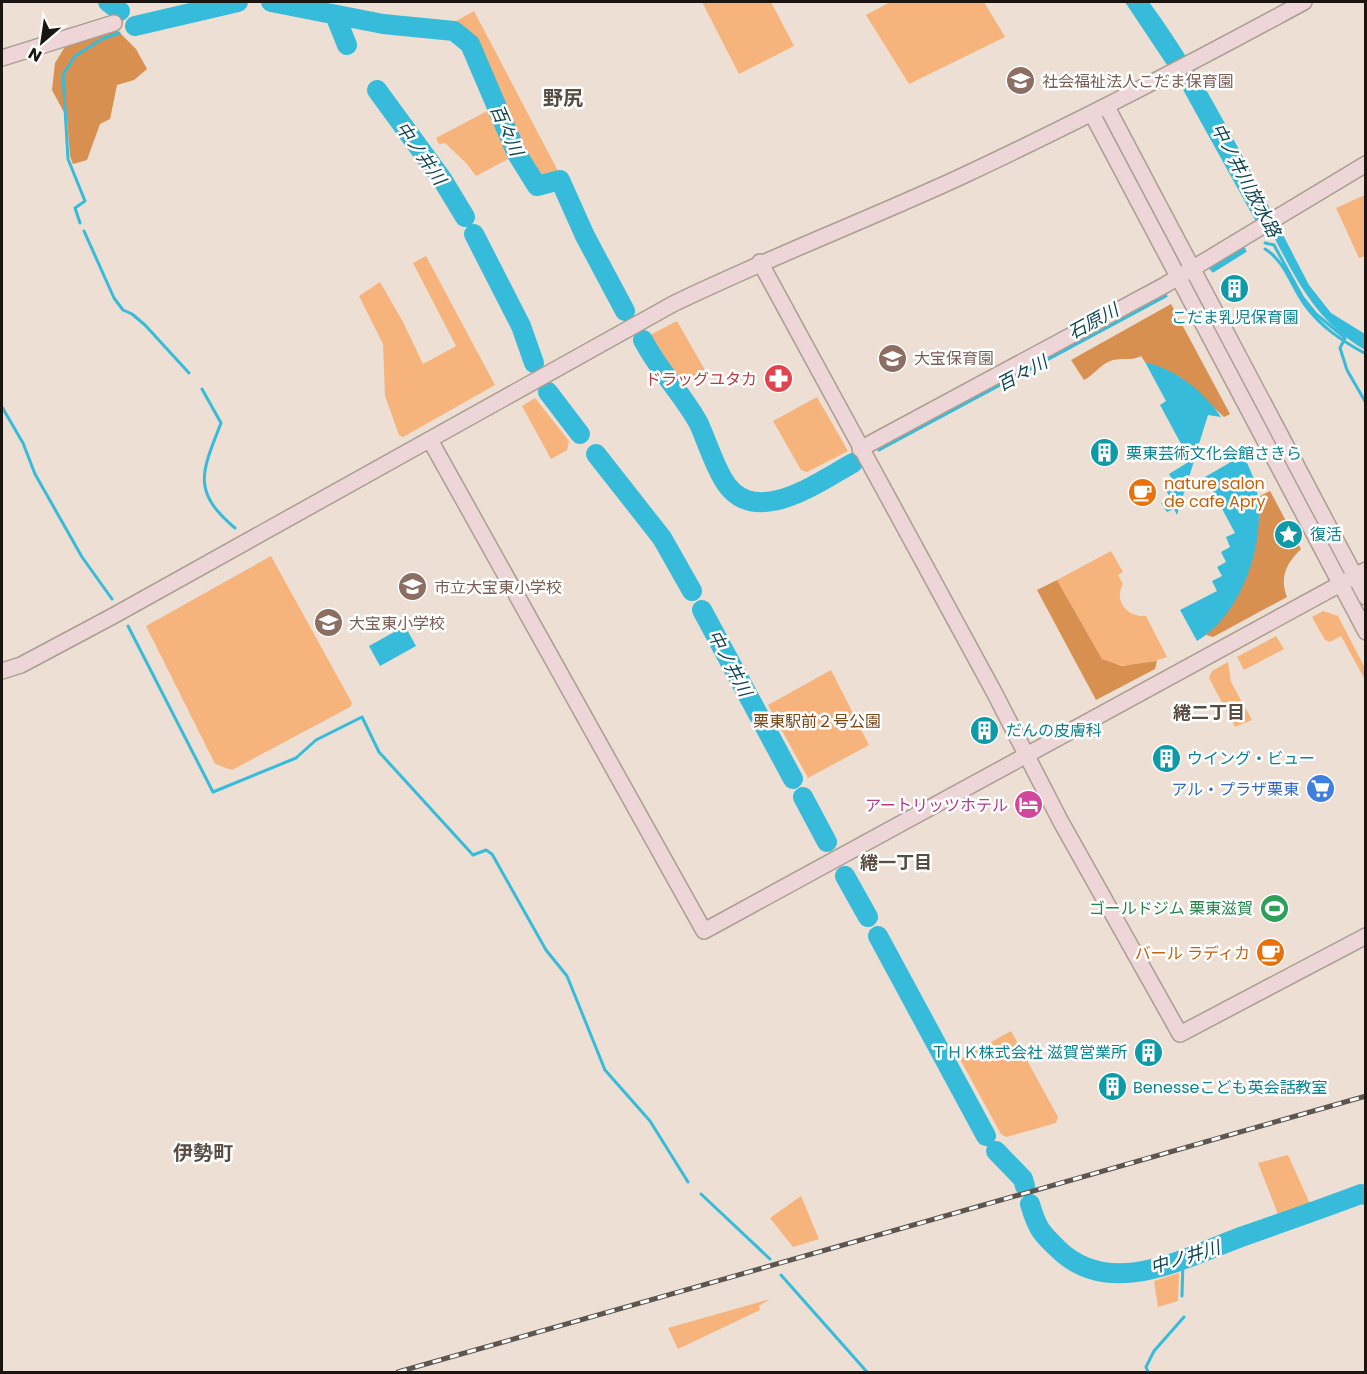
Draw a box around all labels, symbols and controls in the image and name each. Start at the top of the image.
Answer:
north arrow [12,12,72,72]
text: N [24,42,46,68]
school or university icon: 社会福祉法人こだま保育園 [1005,65,1037,97]
place label: 社会福祉法人こだま保育園 [1042,70,1234,93]
district label: 野尻 [543,84,583,112]
water label: 百々川 [485,100,530,162]
water label: 中ノ井川 [390,116,453,191]
water label: 中ノ井川放水路 [1205,119,1288,243]
building icon: こだま乳児保育園 [1219,273,1251,305]
water label: 石原川 [1063,296,1124,345]
place label: こだま乳児保育園 [1171,306,1299,329]
school or university icon: 大宝保育園 [877,342,909,374]
place label: 大宝保育園 [914,347,994,370]
water label: 百々川 [992,348,1053,397]
pharmacy icon: ドラッグユタカ [762,363,794,395]
place label: ドラッグユタカ [645,368,757,391]
building icon: 栗東芸術文化会館さきら [1089,437,1121,469]
place label: 栗東芸術文化会館さきら [1126,442,1302,465]
place label: nature salon de cafe Apry [1164,472,1266,513]
cafe icon: nature salon de cafe Apry [1127,476,1159,508]
place icon: 復活 [1273,518,1305,550]
place label: 復活 [1310,523,1342,546]
school or university icon: 市立大宝東小学校 [397,571,429,603]
place label: 市立大宝東小学校 [434,576,562,599]
school or university icon: 大宝東小学校 [312,607,344,639]
place label: 大宝東小学校 [349,612,445,635]
water label: 中ノ井川 [702,625,759,702]
district label: 綣二丁目 [1173,700,1245,725]
park label: 栗東駅前２号公園 [753,710,881,733]
building icon: だんの皮膚科 [969,714,1001,746]
place label: だんの皮膚科 [1006,719,1102,742]
building icon: ウイング・ビュー [1150,742,1182,774]
place label: ウイング・ビュー [1187,747,1315,770]
supermarket icon: アル・プラザ栗東 [1304,773,1336,805]
place label: アル・プラザ栗東 [1171,778,1299,801]
hotel icon: アートリッツホテル [1013,789,1045,821]
place label: アートリッツホテル [865,794,1008,817]
district label: 綣一丁目 [860,850,932,875]
sports icon: ゴールドジム 栗東滋賀 [1258,892,1290,924]
place label: ゴールドジム 栗東滋賀 [1089,897,1253,920]
cafe icon: バール ラディカ [1255,937,1287,969]
place label: バール ラディカ [1135,942,1250,965]
building icon: ＴＨＫ株式会社 滋賀営業所 [1132,1036,1164,1068]
place label: ＴＨＫ株式会社 滋賀営業所 [931,1041,1127,1064]
building icon: Benesseこども英会話教室 [1096,1071,1128,1103]
place label: Benesseこども英会話教室 [1133,1076,1328,1099]
district label: 伊勢町 [173,1139,233,1167]
water label: 中ノ井川 [1147,1234,1225,1279]

